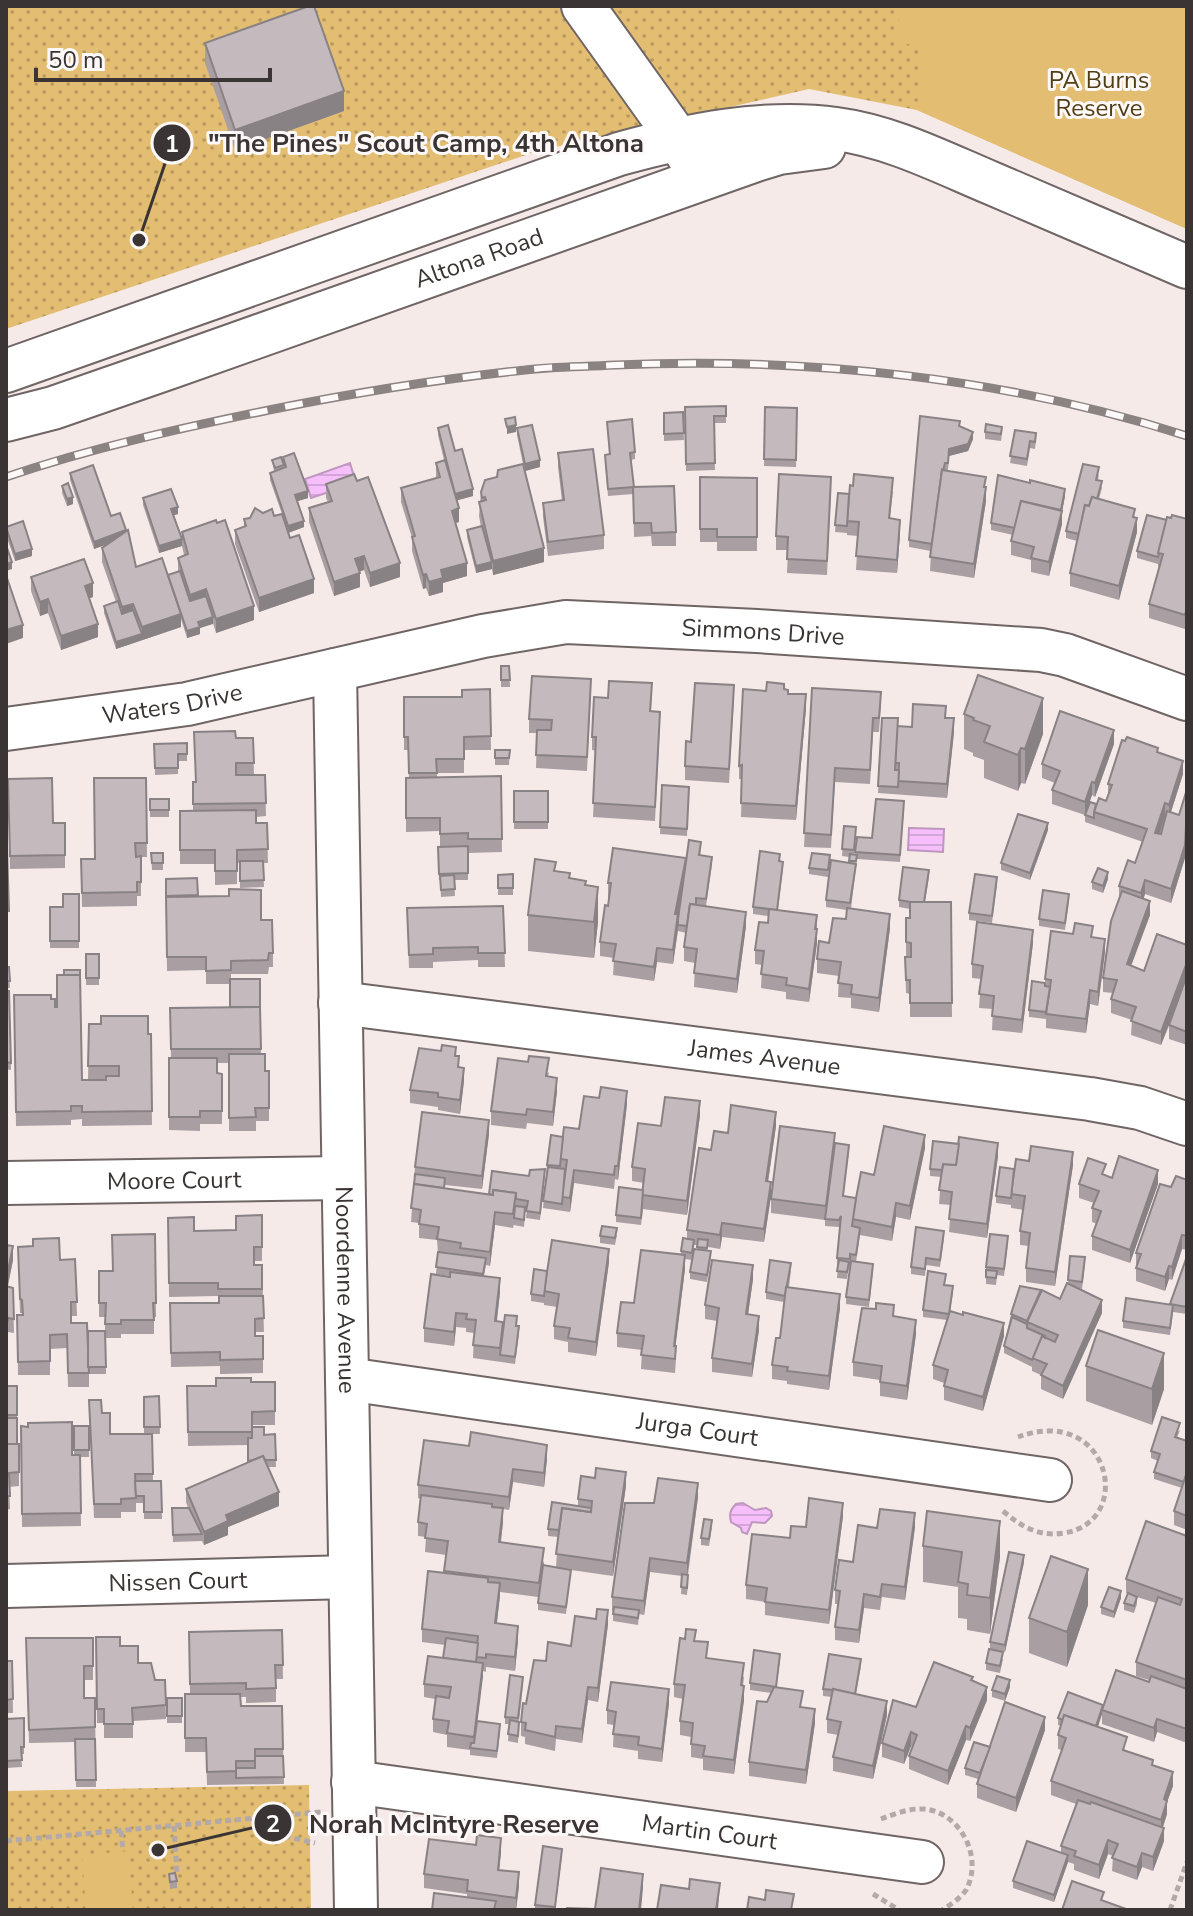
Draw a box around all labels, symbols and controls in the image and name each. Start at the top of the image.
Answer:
scale bar [36,32,270,82]
text: 50 m [48,44,104,76]
park label: PA Burns Reserve [1049,64,1149,124]
callout: "The Pines" Scout Camp, 4th Altona [152,118,660,168]
text: "The Pines" Scout Camp, 4th Altona [208,126,644,161]
text: 1 [165,128,179,160]
street label: Altona Road [410,221,548,296]
street label: Simmons Drive [681,611,846,653]
street label: Waters Drive [100,676,245,732]
street label: James Avenue [685,1032,843,1083]
street label: Moore Court [107,1164,242,1198]
street label: Noordenne Avenue [328,1186,363,1394]
street label: Jurga Court [634,1405,761,1454]
street label: Nissen Court [108,1564,248,1599]
callout: Norah McIntyre Reserve [253,1798,615,1848]
text: Norah McIntyre Reserve [309,1807,599,1842]
street label: Martin Court [640,1807,780,1858]
text: 2 [266,1808,280,1840]

